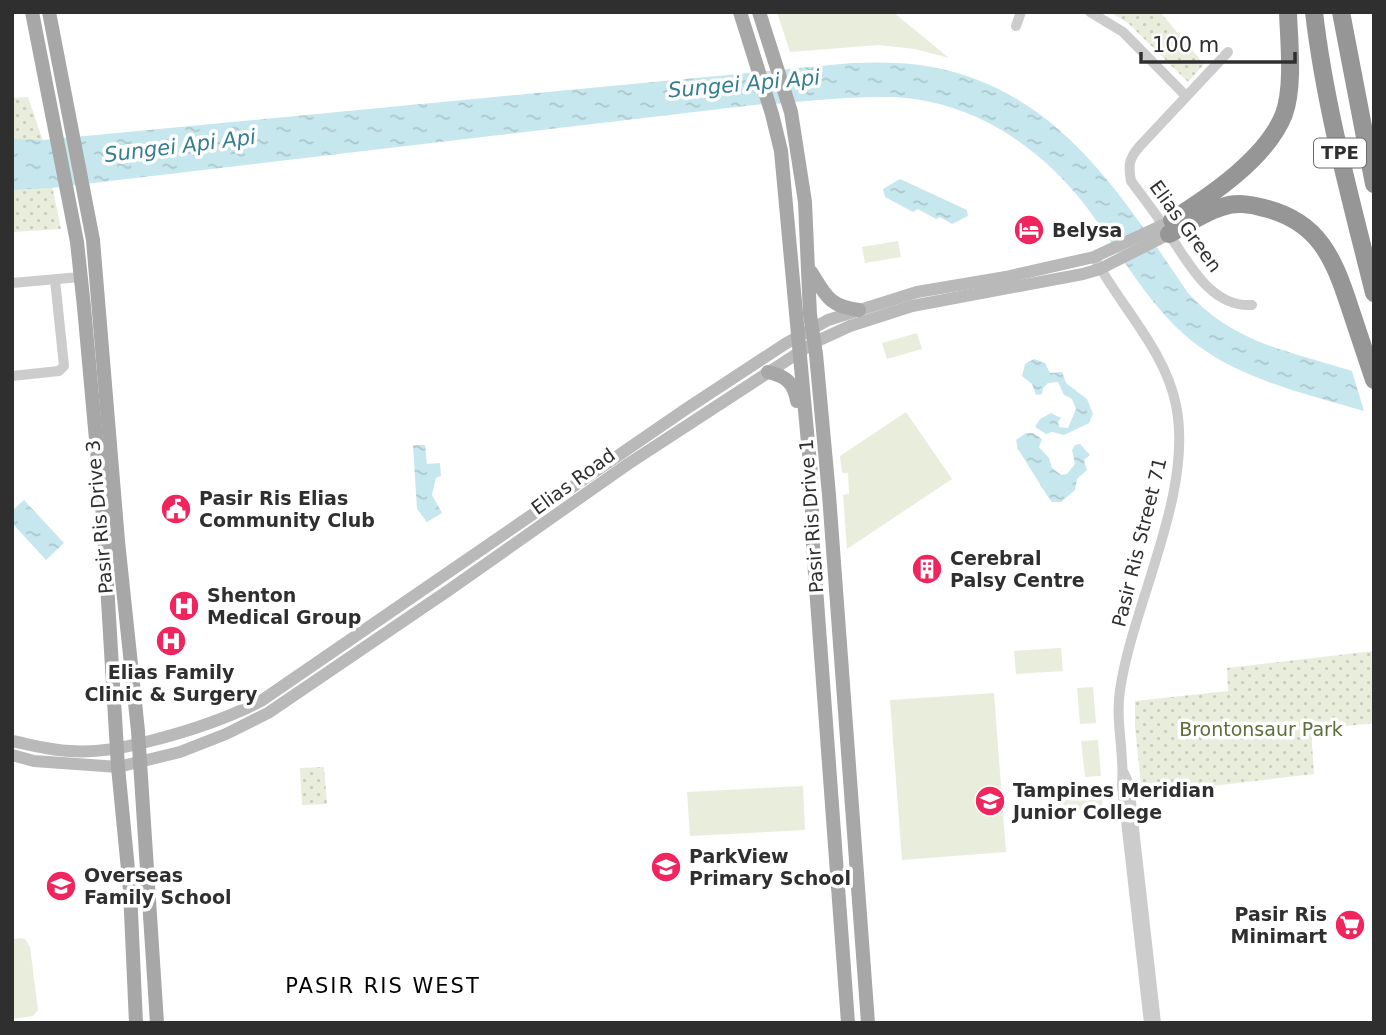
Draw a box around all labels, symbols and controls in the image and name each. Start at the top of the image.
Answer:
scale bar [1141,21,1295,65]
text: 100 m [1152,33,1219,57]
water label: Sungei Api Api [667,65,821,103]
water label: Sungei Api Api [103,125,257,167]
road number: TPE [1314,138,1366,168]
street label: Elias Green [1145,176,1227,276]
hotel icon: Belysa [1012,213,1046,247]
place label: Belysa [1052,219,1122,241]
street label: Pasir Ris Drive 1 [795,438,827,594]
street label: Pasir Ris Drive 3 [81,439,117,595]
street label: Elias Road [527,443,619,519]
street label: Pasir Ris Street 71 [1107,455,1171,629]
place label: Pasir Ris Elias Community Club [199,487,375,531]
public building icon: Pasir Ris Elias Community Club [159,492,193,526]
place label: Cerebral Palsy Centre [950,547,1085,591]
building icon: Cerebral Palsy Centre [910,552,944,586]
place label: Shenton Medical Group [207,584,361,628]
hospital icon: Shenton Medical Group [167,589,201,623]
hospital icon: Elias Family Clinic & Surgery [154,624,188,658]
place label: Elias Family Clinic & Surgery [85,661,258,705]
park label: Brontonsaur Park [1179,718,1343,740]
place label: Tampines Meridian Junior College [1011,779,1215,823]
school or university icon: Tampines Meridian Junior College [973,784,1007,818]
place label: ParkView Primary School [689,845,851,889]
school or university icon: ParkView Primary School [649,850,683,884]
place label: Overseas Family School [84,864,232,908]
school or university icon: Overseas Family School [44,869,78,903]
place label: Pasir Ris Minimart [1230,903,1327,947]
supermarket icon: Pasir Ris Minimart [1333,908,1367,942]
district label: PASIR RIS WEST [285,974,481,998]

